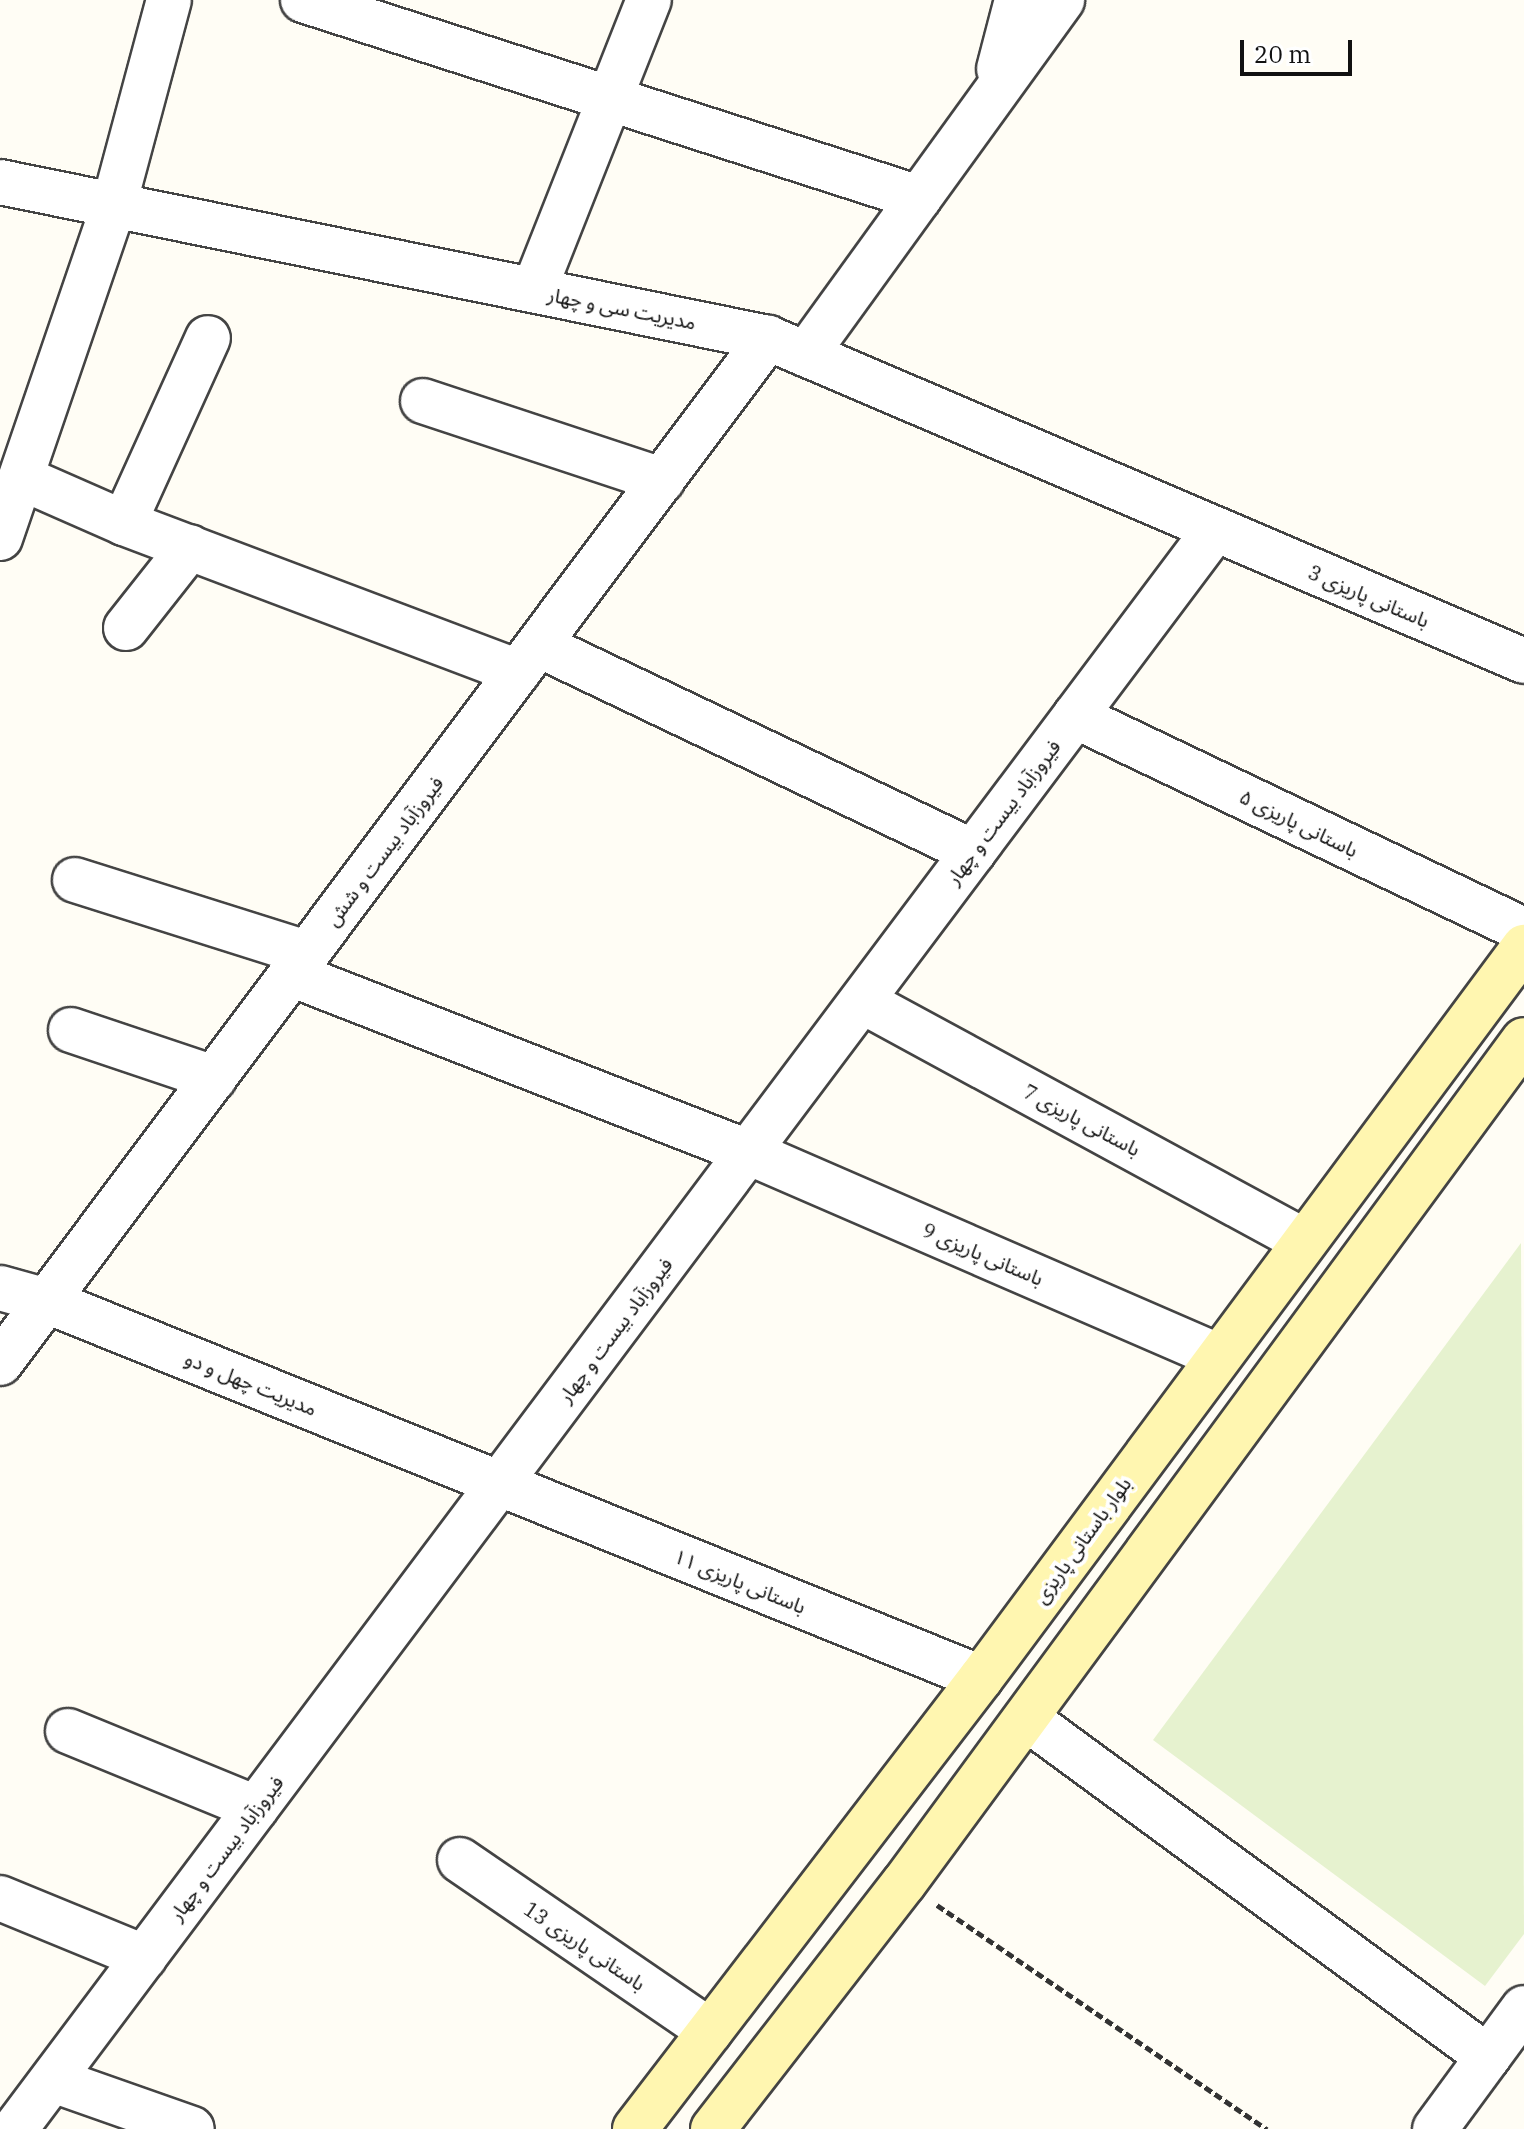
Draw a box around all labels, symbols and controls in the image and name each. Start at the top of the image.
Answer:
scale bar [1244,24,1356,74]
text: 20 m [1254,38,1311,70]
street label: مدیریت سی و چهار [546,282,698,334]
street label: باستانی پاریزی 3 [1305,560,1433,632]
street label: فیروزآباد بیست و چهار [941,735,1065,889]
street label: فیروزآباد بیست و شش [320,771,448,931]
street label: باستانی پاریزی ۵ [1236,784,1362,862]
street label: باستانی پاریزی 7 [1019,1079,1145,1161]
street label: باستانی پاریزی 9 [919,1218,1047,1290]
street label: فیروزآباد بیست و چهار [553,1253,677,1407]
street label: مدیریت چهل و دو [182,1346,320,1420]
street label: بلوار باستانی پاریزی [1028,1472,1136,1608]
street label: باستانی پاریزی ۱۱ [671,1544,809,1618]
street label: فیروزآباد بیست و چهار [164,1771,288,1925]
street label: باستانی پاریزی 13 [520,1897,650,1995]

